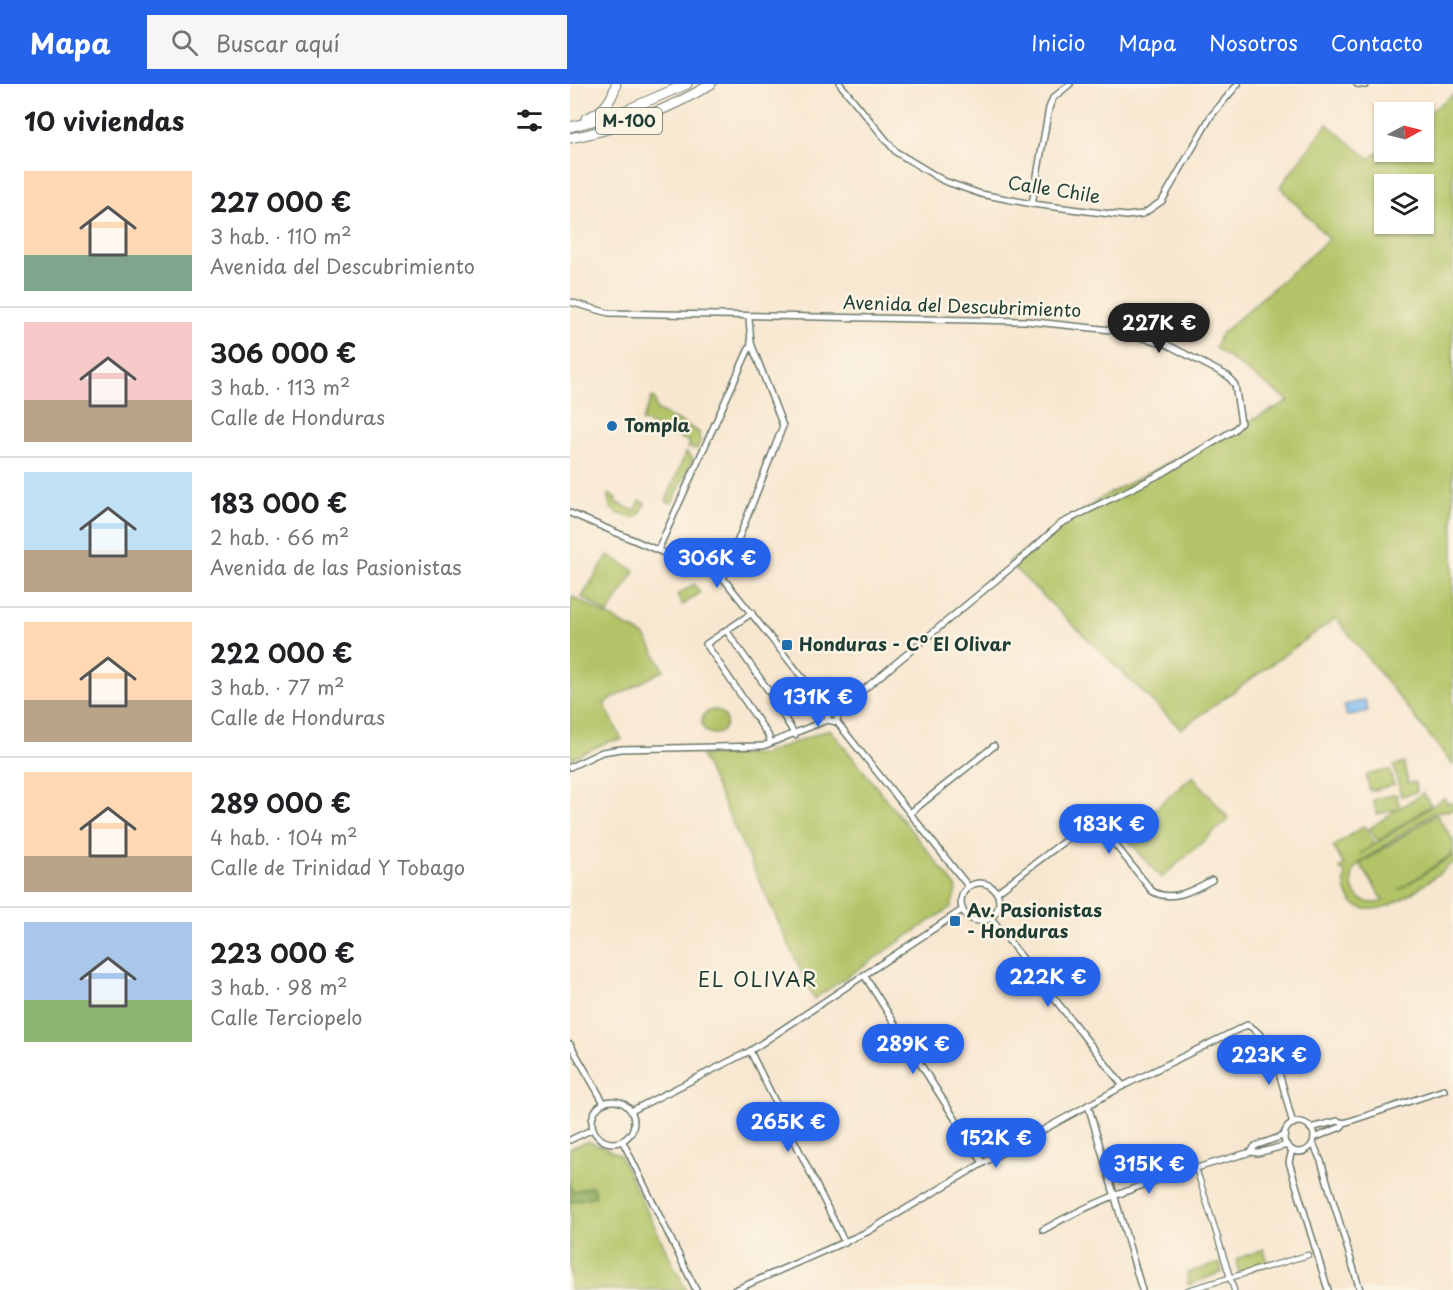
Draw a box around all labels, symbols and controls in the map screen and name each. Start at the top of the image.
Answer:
search box [147,15,567,69]
text: Mapa [30,21,111,64]
icon: search [168,26,201,59]
text: Buscar aquí [216,26,340,59]
text: Inicio [1031,26,1085,58]
text: Mapa [1118,26,1176,58]
text: Nosotros [1209,26,1298,58]
text: Contacto [1331,26,1423,58]
text: 10 viviendas [24,101,185,140]
north arrow [1374,102,1434,162]
map controls [1374,102,1434,234]
icon: filters [513,104,546,137]
road number: M-100 [596,108,662,134]
street label: Calle Chile [1006,168,1102,209]
button: layers [1374,174,1434,234]
text: 227 000 € [210,182,351,221]
icon: home [72,195,144,267]
text: 3 hab. · 110 m² [210,221,352,251]
text: Avenida del Descubrimiento [210,251,475,281]
street label: Avenida del Descubrimiento [842,288,1082,323]
pin: 227K € [1110,303,1208,354]
text: 227K € [1122,307,1196,337]
text: 306 000 € [210,333,356,372]
icon: home [72,346,144,418]
text: 3 hab. · 113 m² [210,372,350,402]
text: Calle de Honduras [210,402,385,432]
place label: Tompla [624,411,691,438]
marker: Tompla [605,419,619,433]
text: 183 000 € [210,483,347,522]
icon: home [72,496,144,568]
text: 2 hab. · 66 m² [210,522,349,552]
pin: 306K € [668,538,766,589]
text: 306K € [678,542,756,572]
text: Avenida de las Pasionistas [210,552,462,582]
place label: Honduras - Cº El Olivar [799,630,1012,657]
text: 222 000 € [210,633,353,672]
marker: Honduras - Cº El Olivar [780,638,794,652]
icon: home [72,646,144,718]
text: 3 hab. · 77 m² [210,672,345,702]
pin: 131K € [769,677,867,728]
text: 131K € [783,681,853,711]
text: Calle de Honduras [210,702,385,732]
text: 289 000 € [210,783,351,822]
icon: home [72,796,144,868]
pin: 183K € [1060,804,1158,855]
text: 183K € [1073,808,1145,838]
text: 4 hab. · 104 m² [210,822,358,852]
text: Calle de Trinidad Y Tobago [210,852,465,882]
place label: Av. Pasionistas - Honduras [967,896,1102,944]
marker: Av. Pasionistas - Honduras [948,914,962,928]
text: 223 000 € [210,933,355,972]
icon: home [72,946,144,1018]
pin: 222K € [999,957,1097,1008]
text: 222K € [1009,961,1087,991]
district label: EL OLIVAR [698,964,818,994]
text: 3 hab. · 98 m² [210,972,348,1002]
text: Calle Terciopelo [210,1002,362,1032]
pin: 289K € [864,1024,962,1075]
text: 289K € [876,1028,950,1058]
pin: 223K € [1220,1035,1318,1086]
text: 223K € [1231,1039,1307,1069]
pin: 265K € [739,1102,837,1153]
text: 265K € [750,1106,826,1136]
pin: 152K € [947,1118,1045,1169]
text: 152K € [960,1122,1032,1152]
pin: 315K € [1100,1144,1198,1195]
text: 315K € [1113,1148,1185,1178]

